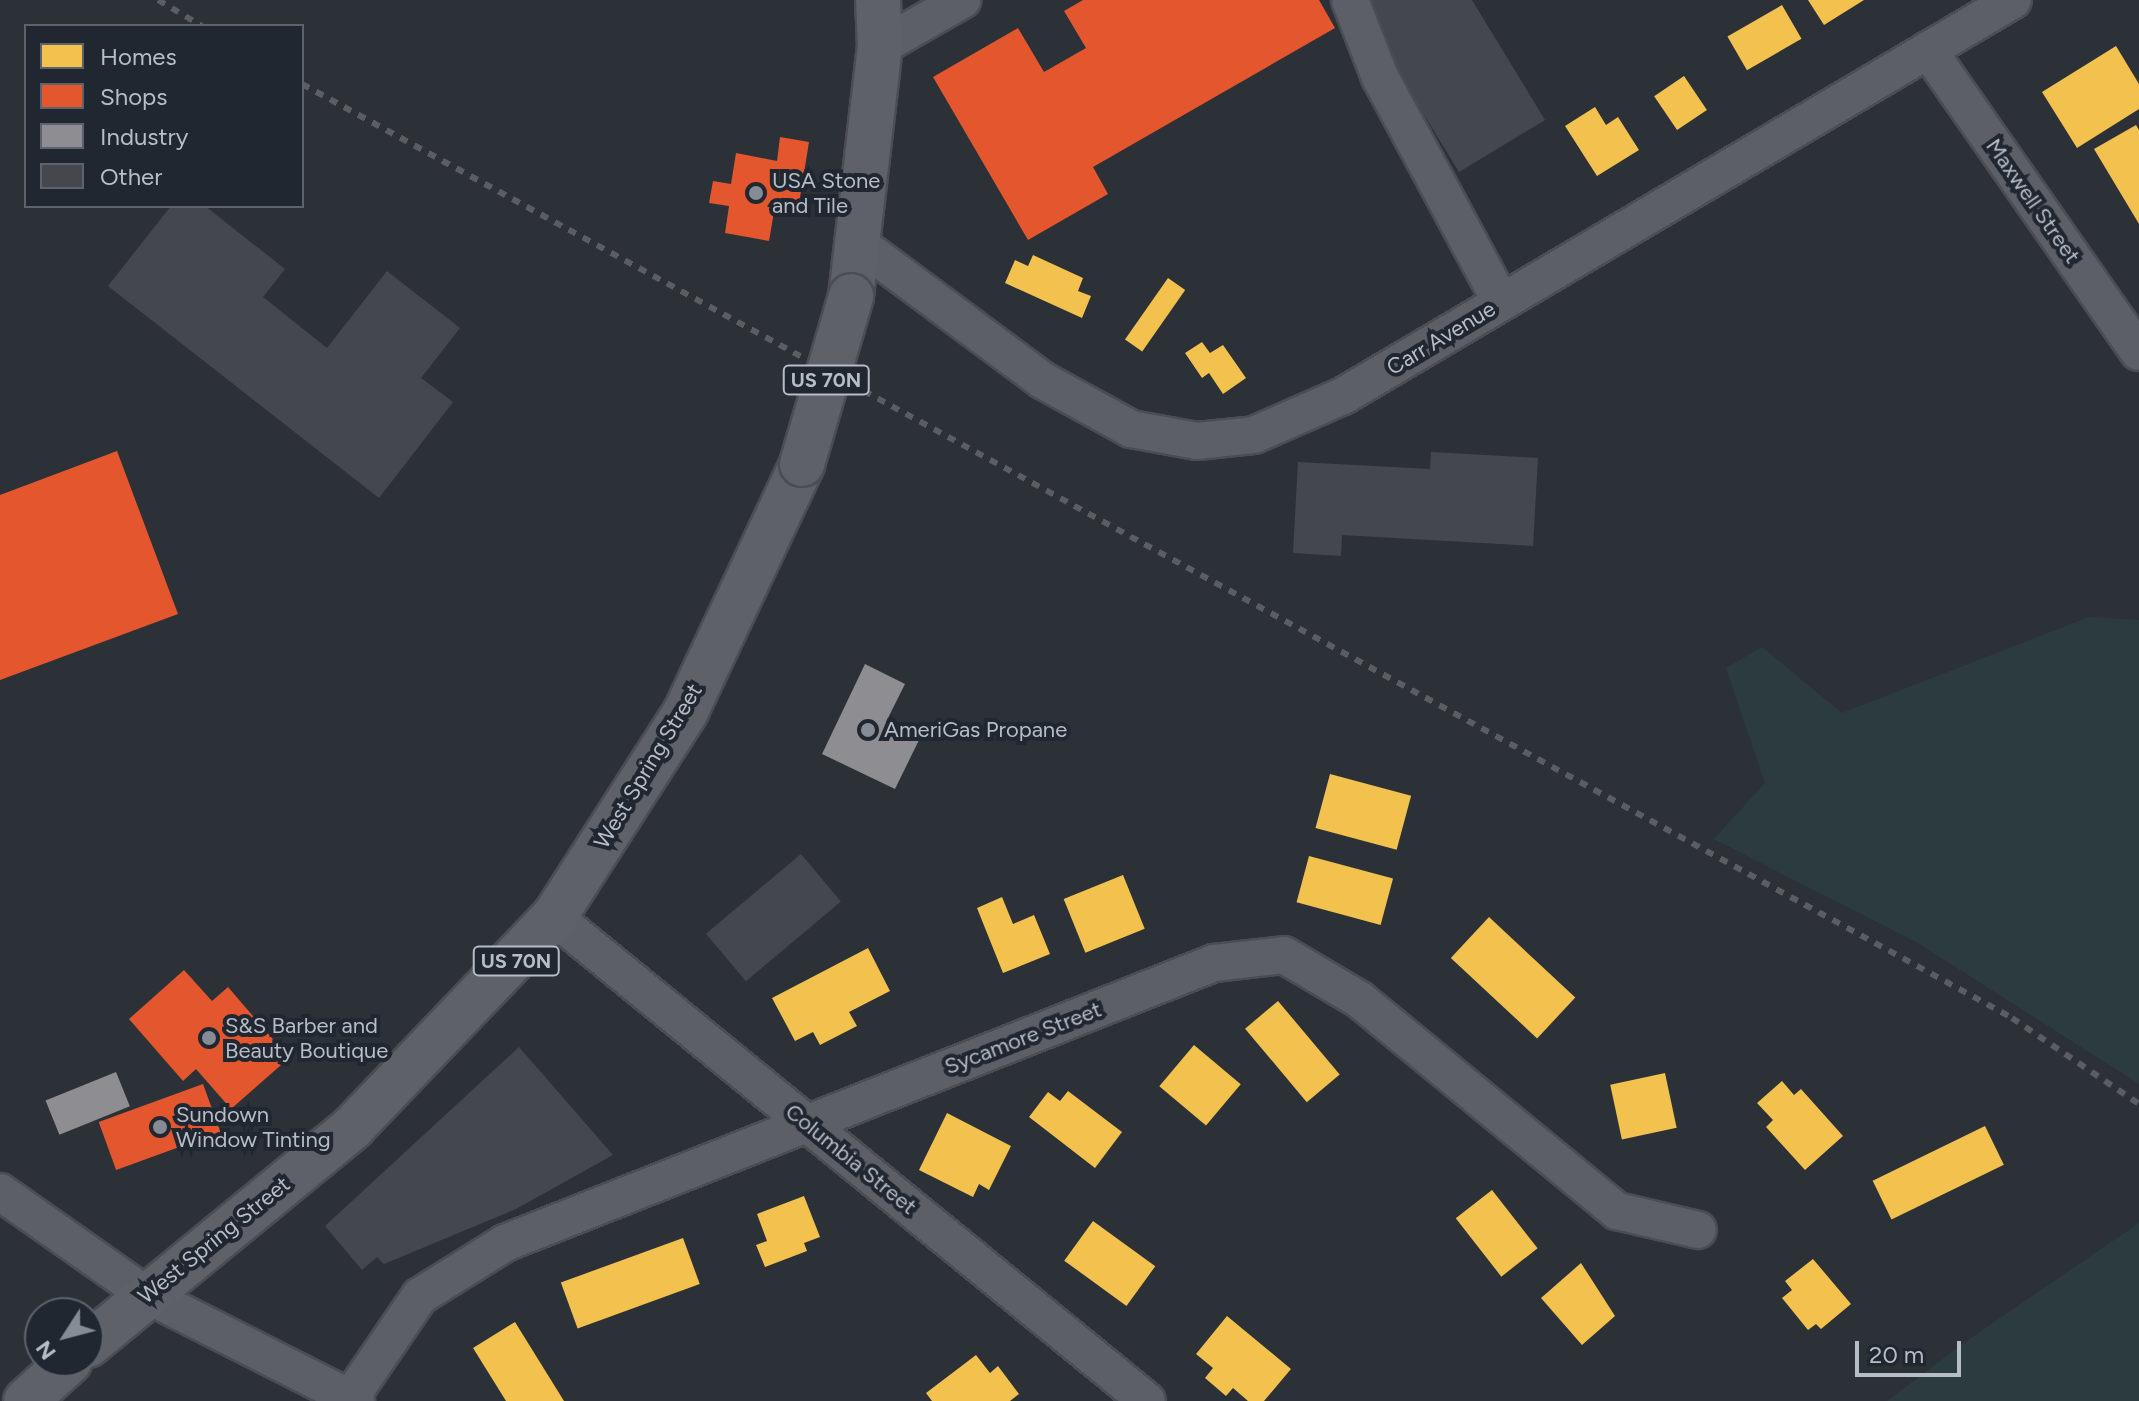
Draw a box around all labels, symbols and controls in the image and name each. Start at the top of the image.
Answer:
legend [24,24,304,208]
text: Homes [100,42,177,71]
text: Shops [100,82,167,111]
text: Industry [100,122,188,151]
street label: Maxwell Street [1980,134,2086,268]
text: Other [100,162,162,191]
place label: USA Stone and Tile [772,167,880,218]
marker: USA Stone and Tile [747,184,765,202]
street label: Carr Avenue [1382,295,1500,381]
road number: US 70N [782,364,870,396]
street label: West Spring Street [588,679,708,853]
place label: AmeriGas Propane [884,717,1067,743]
marker: AmeriGas Propane [859,721,877,739]
road number: US 70N [472,945,560,977]
street label: Sycamore Street [941,996,1105,1080]
place label: S&S Barber and Beauty Boutique [225,1012,388,1064]
marker: S&S Barber and Beauty Boutique [200,1029,218,1047]
street label: Columbia Street [780,1098,922,1220]
place label: Sundown Window Tinting [176,1101,331,1152]
marker: Sundown Window Tinting [151,1118,169,1136]
street label: West Spring Street [133,1171,295,1309]
north arrow [24,1297,104,1377]
scale bar [1859,1325,1965,1375]
text: N [30,1335,62,1365]
text: 20 m [1869,1340,1924,1369]

